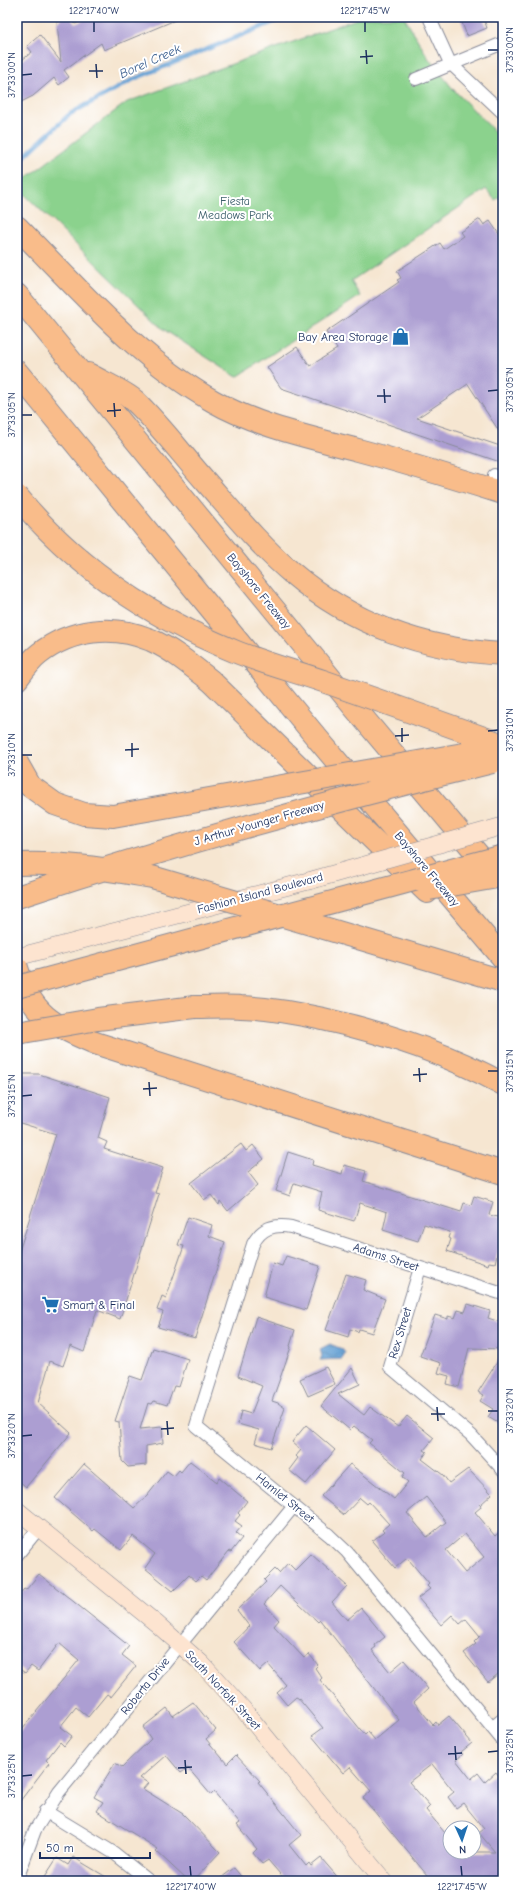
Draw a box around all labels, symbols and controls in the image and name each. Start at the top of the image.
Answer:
text: 122°17'40"W [69,5,119,17]
text: 122°17'45"W [340,5,390,17]
text: 37°33'00"N [504,27,516,73]
water label: Borel Creek [117,41,184,81]
text: 37°33'00"N [6,52,18,98]
park label: Fiesta Meadows Park [198,194,272,222]
shop icon: Bay Area Storage [391,327,411,347]
place label: Bay Area Storage [298,330,388,344]
text: 37°33'05"N [504,367,516,413]
text: 37°33'05"N [6,392,18,438]
street label: Bayshore Freeway [224,550,294,632]
text: 37°33'10"N [504,708,516,752]
text: 37°33'10"N [6,733,18,777]
street label: J Arthur Younger Freeway [192,798,326,848]
street label: Bayshore Freeway [392,829,463,910]
street label: Fashion Island Boulevard [196,869,324,917]
text: 37°33'15"N [504,1049,516,1093]
text: 37°33'15"N [6,1074,18,1118]
street label: Adams Street [351,1240,421,1274]
supermarket icon: Smart & Final [40,1295,60,1315]
place label: Smart & Final [63,1298,135,1312]
street label: Rex Street [386,1305,415,1360]
text: 37°33'20"N [504,1389,516,1434]
text: 37°33'20"N [6,1414,18,1459]
street label: Hamlet Street [253,1470,317,1526]
street label: South Norfolk Street [182,1647,264,1733]
street label: Roberta Drive [118,1655,172,1717]
text: 37°33'25"N [504,1729,516,1773]
text: 37°33'25"N [6,1754,18,1798]
north arrow [442,1820,482,1860]
scale bar [40,1834,150,1860]
text: 50 m [46,1841,74,1855]
text: N [459,1843,466,1856]
text: 122°17'40"W [166,1881,216,1893]
text: 122°17'45"W [437,1881,487,1893]

